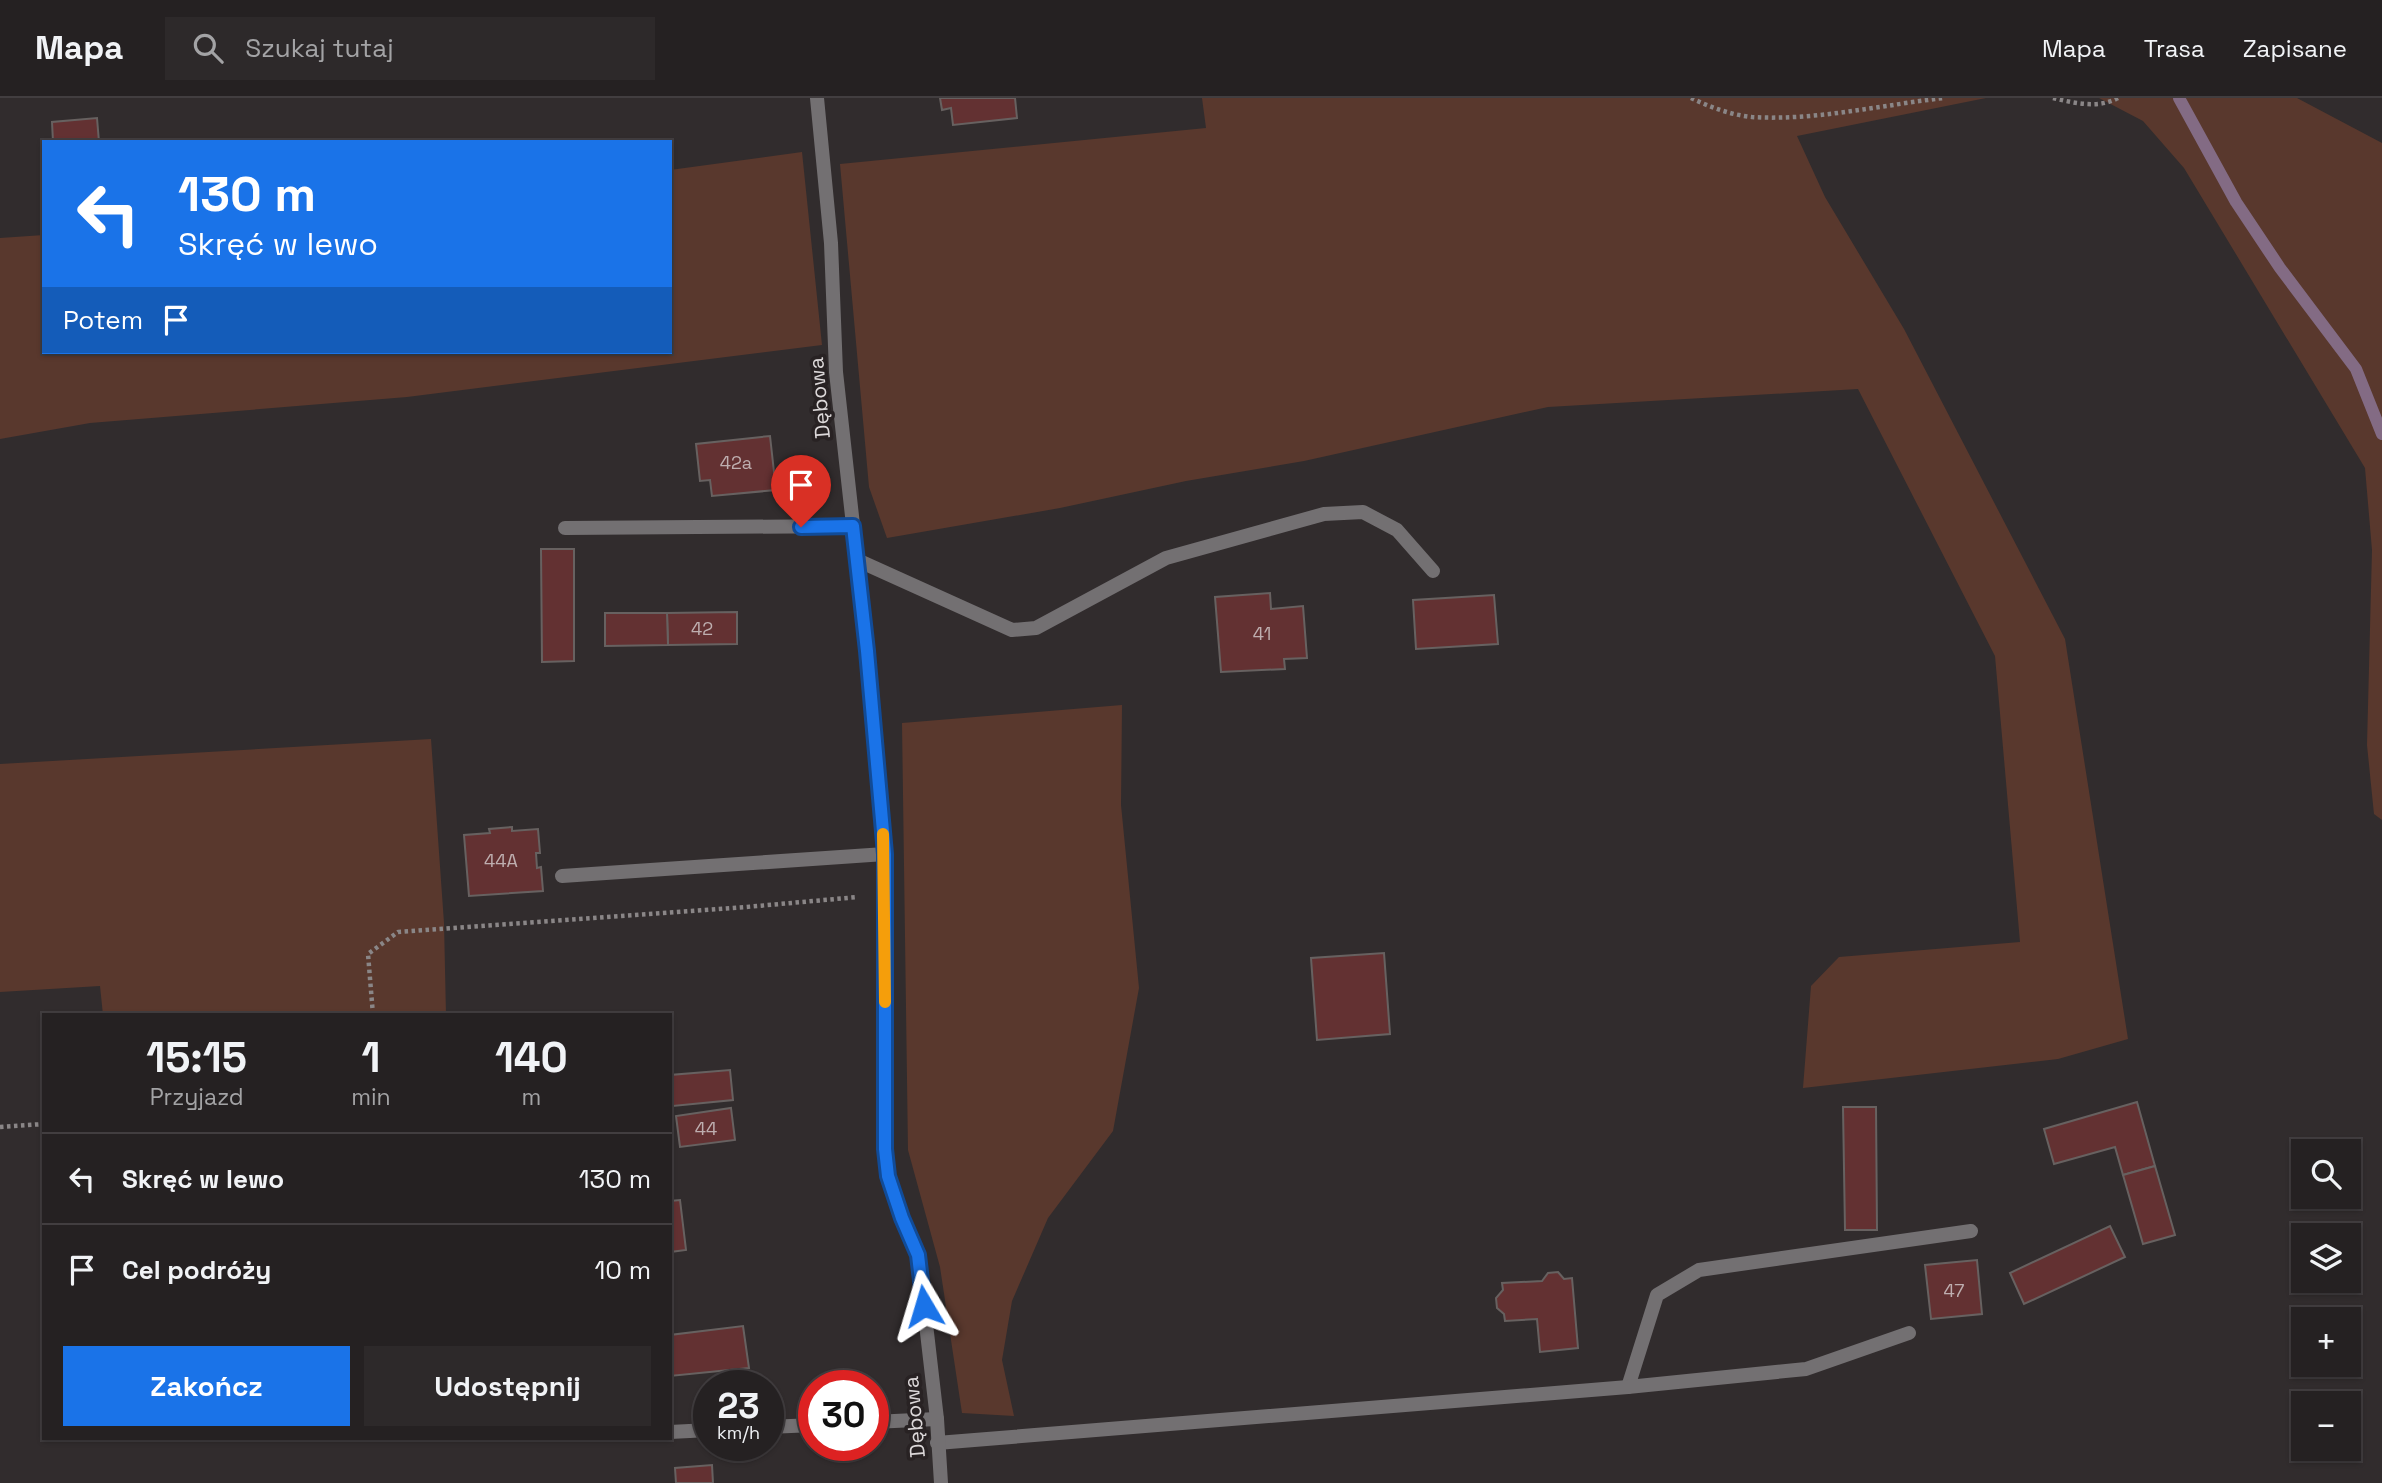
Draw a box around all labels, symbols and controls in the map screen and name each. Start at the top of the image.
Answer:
search box [165,17,655,80]
text: Mapa [35,27,123,69]
icon: search [189,29,227,67]
text: Szukaj tutaj [245,31,394,65]
text: Mapa [2042,33,2106,64]
text: Trasa [2144,33,2205,64]
text: Zapisane [2243,33,2347,64]
text: 130 m [178,163,316,225]
icon: left [63,168,154,259]
text: Skręć w lewo [178,224,378,264]
icon: arrive [157,301,195,339]
text: Potem [63,303,143,337]
street label: Dębowa [802,356,836,440]
house number: 42a [720,451,752,474]
pin [771,455,831,527]
icon: arrive [782,466,820,504]
house number: 42 [691,617,713,640]
house number: 41 [1253,622,1271,645]
house number: 44A [484,849,518,872]
text: 15:15 [146,1031,247,1084]
text: 1 [361,1031,380,1084]
text: 140 [495,1031,568,1084]
text: Przyjazd [150,1082,244,1112]
text: min [351,1082,391,1112]
text: m [521,1082,541,1112]
house number: 44 [695,1117,717,1140]
map controls [2291,1139,2361,1461]
button: search [2291,1139,2361,1209]
icon: left [63,1160,101,1198]
text: Skręć w lewo [122,1162,284,1196]
text: 130 m [579,1162,651,1196]
button: layers [2291,1223,2361,1293]
icon: arrive [63,1251,101,1289]
text: Cel podróży [122,1253,271,1287]
text: 10 m [594,1253,651,1287]
position arrow [887,1269,961,1343]
house number: 47 [1944,1279,1964,1302]
button: + [2291,1307,2361,1377]
button: Zakończ [63,1346,350,1426]
button: Udostępnij [364,1346,651,1426]
speed limit sign: 30 [798,1370,889,1461]
street label: Dębowa [897,1375,931,1459]
text: 23 [717,1384,760,1428]
button: − [2291,1391,2361,1461]
text: km/h [717,1421,760,1444]

